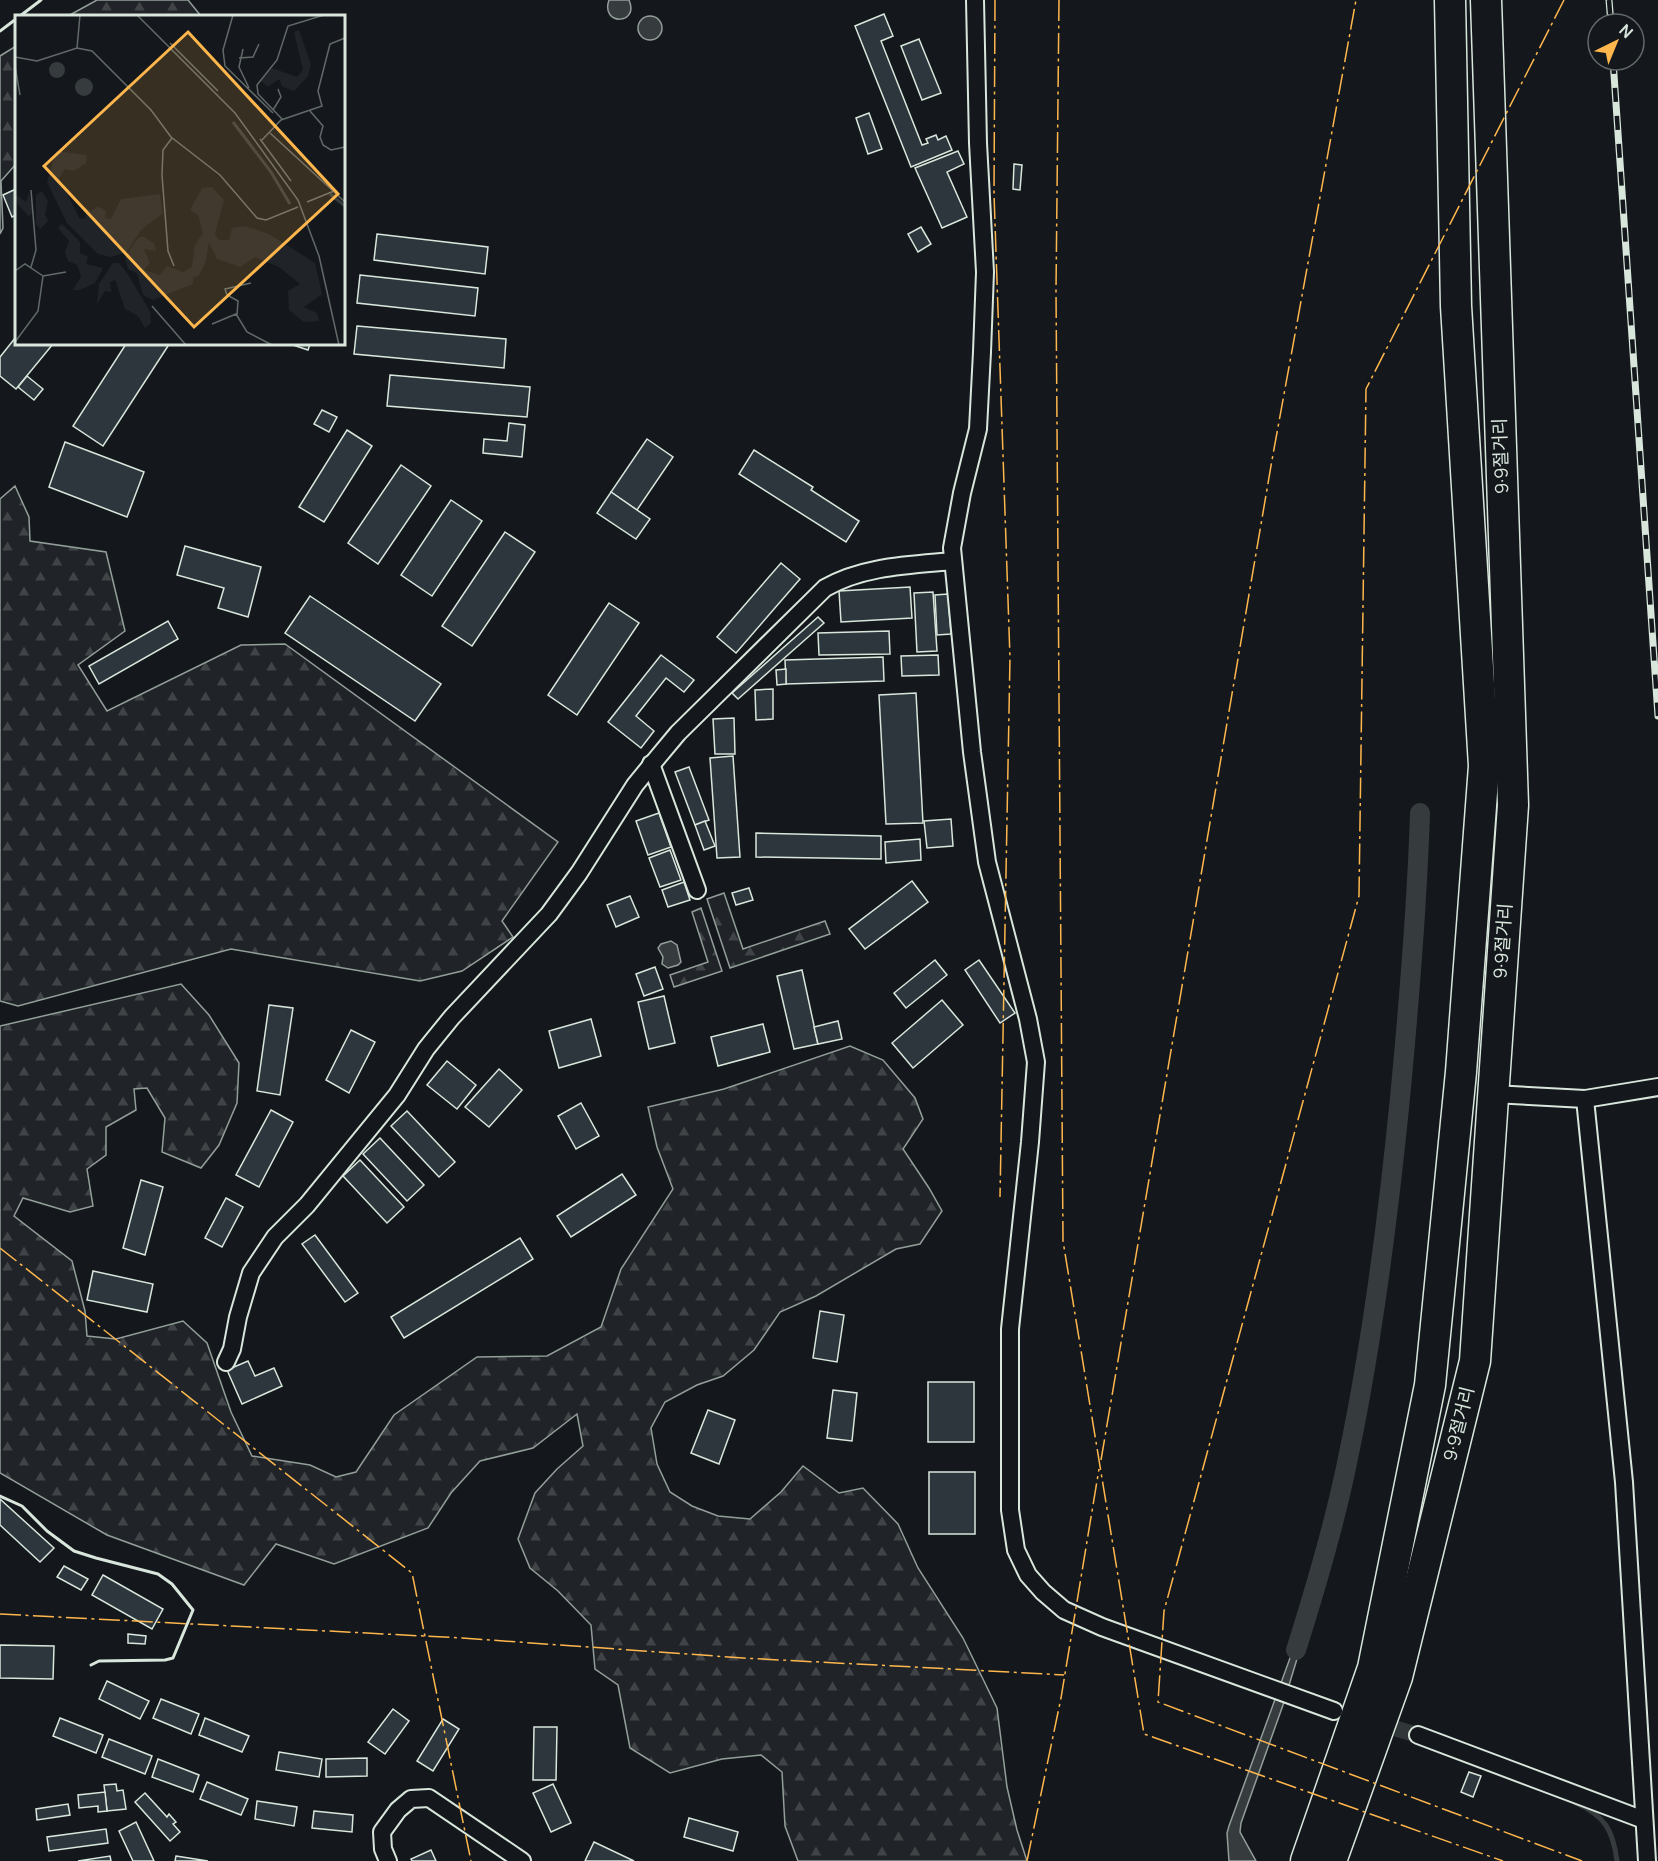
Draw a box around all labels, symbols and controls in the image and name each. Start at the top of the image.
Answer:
north arrow [1586,12,1646,72]
inset map [15,15,345,345]
text: N [1615,19,1638,43]
street label: 9·9절거리 [1487,418,1513,494]
street label: 9·9절거리 [1487,902,1517,980]
street label: 9·9절거리 [1437,1384,1479,1464]

